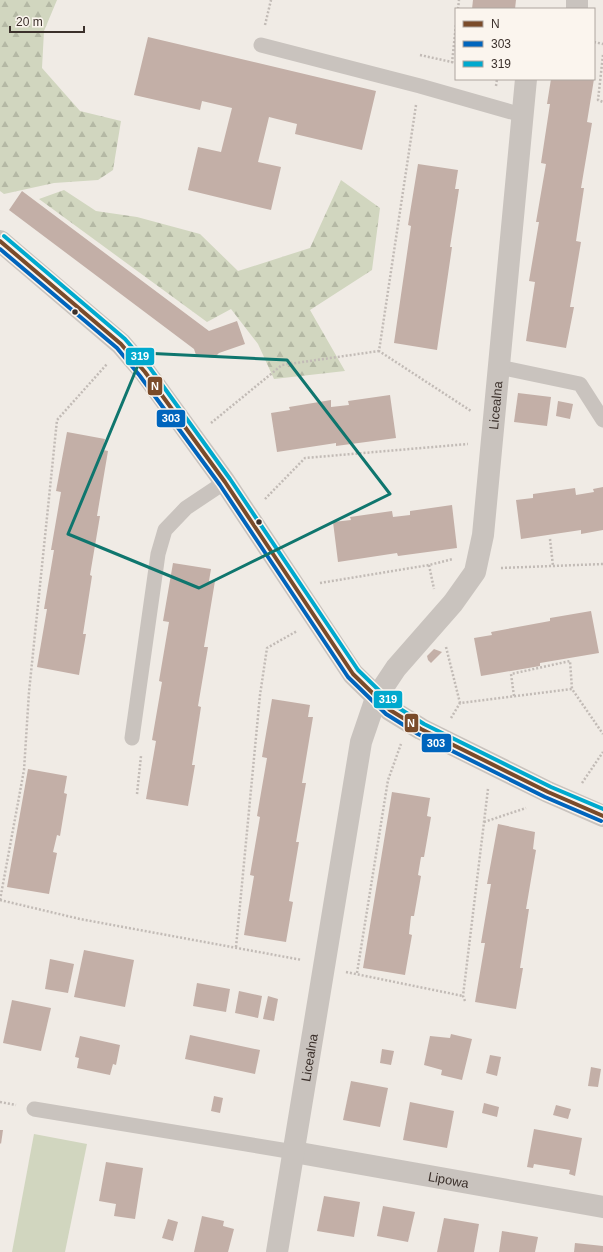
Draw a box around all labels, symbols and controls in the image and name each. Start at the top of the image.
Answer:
scale bar [10,8,84,34]
legend [455,8,595,80]
text: 20 m [16,15,43,29]
text: N [491,17,500,31]
text: 303 [491,37,511,51]
text: 319 [491,57,511,71]
unlabelled marker [70,307,80,317]
line badge: 319 [125,347,155,366]
text: 319 [131,350,149,362]
line badge: N [147,376,163,396]
text: N [151,380,159,392]
street label: Licealna [485,380,505,430]
line badge: 303 [156,409,186,428]
text: 303 [162,412,180,424]
unlabelled marker [254,517,264,527]
line badge: 319 [373,690,403,709]
text: 319 [379,693,397,705]
line badge: N [404,713,419,733]
text: N [407,717,415,729]
line badge: 303 [421,733,452,753]
text: 303 [427,737,445,749]
street label: Licealna [298,1032,320,1083]
street label: Lipowa [427,1169,471,1191]

